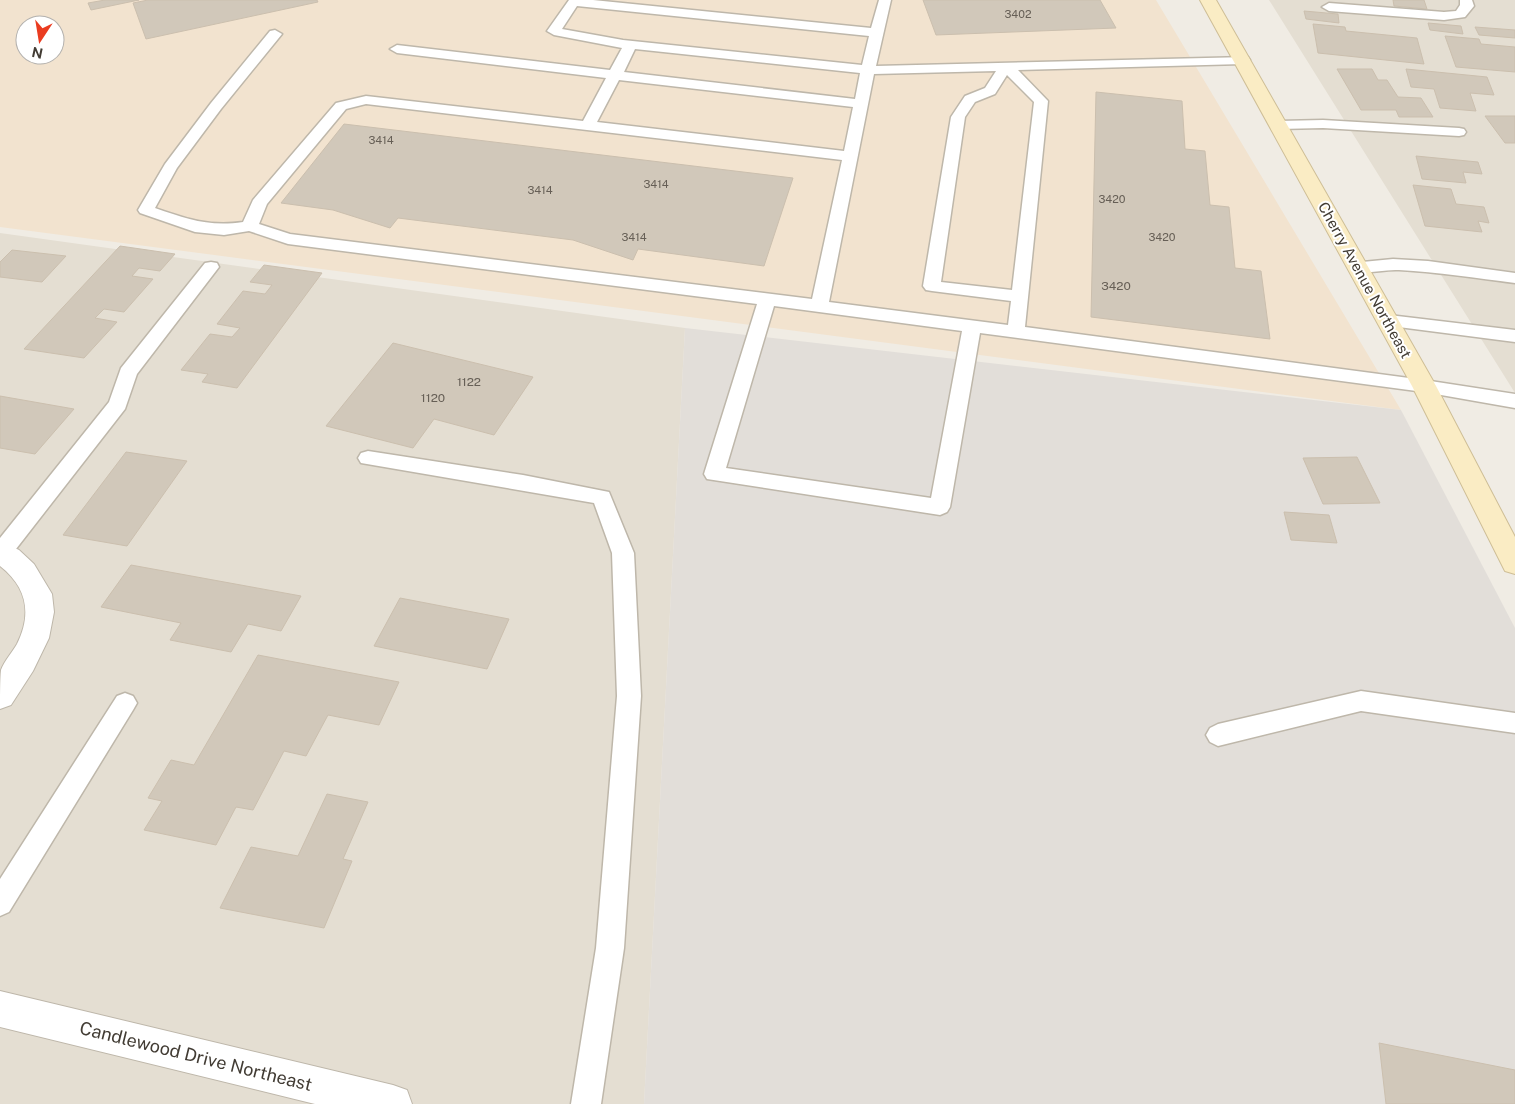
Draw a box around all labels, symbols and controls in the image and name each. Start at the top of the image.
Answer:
house number: 3402 [1004,8,1032,20]
north arrow [15,15,65,65]
text: N [30,44,44,62]
house number: 3414 [368,134,394,146]
house number: 3414 [643,178,669,190]
house number: 3414 [527,184,553,196]
house number: 3420 [1098,193,1126,205]
street label: Cherry Avenue Northeast [1315,199,1415,361]
house number: 3414 [621,231,647,243]
house number: 3420 [1148,231,1176,243]
house number: 3420 [1101,279,1131,293]
house number: 1122 [457,375,481,389]
house number: 1120 [421,391,445,405]
street label: Candlewood Drive Northeast [78,1017,314,1095]

